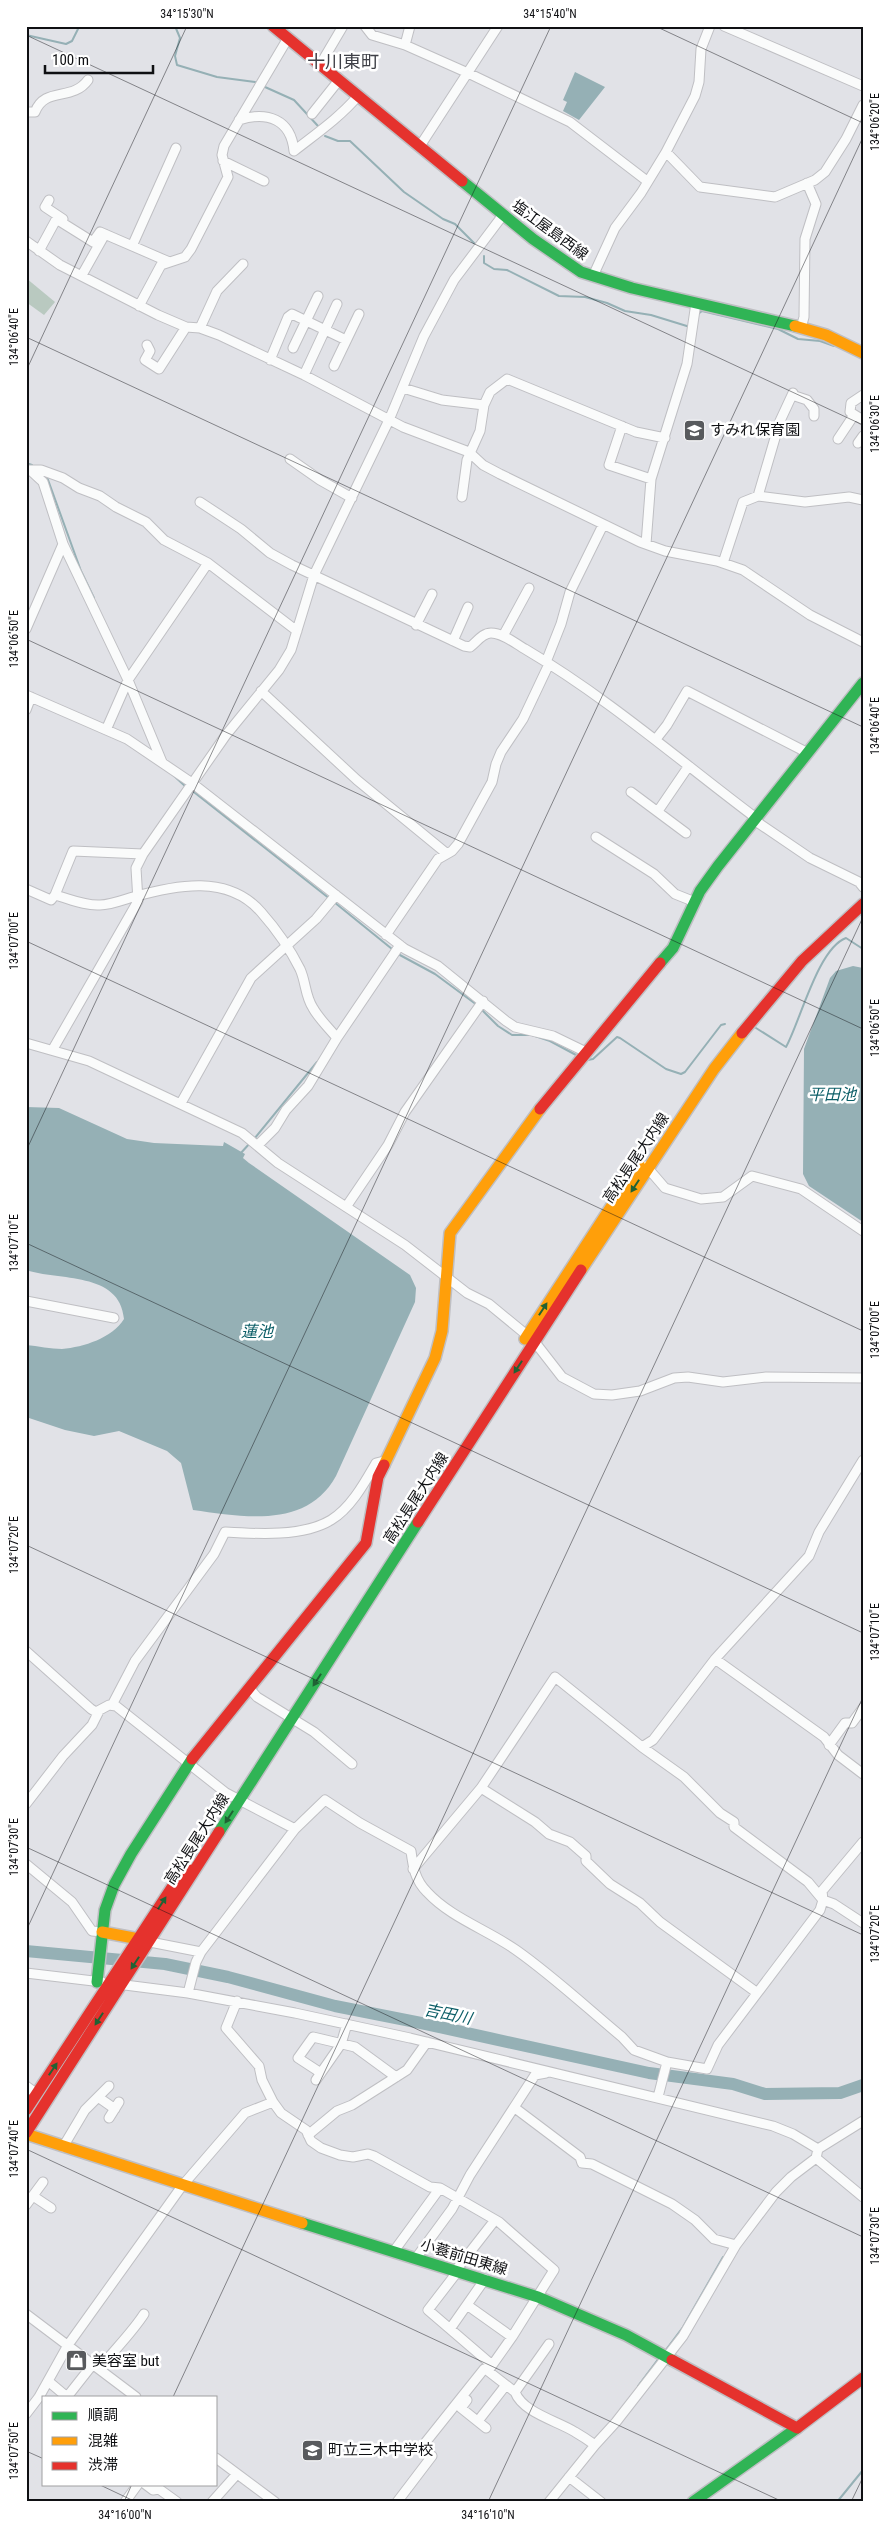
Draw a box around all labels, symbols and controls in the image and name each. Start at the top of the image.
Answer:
text: 34°15'30"N [160,7,214,21]
text: 34°15'40"N [523,7,577,21]
scale bar [45,42,152,74]
text: 100 m [52,51,89,69]
district label: 十川東町 [307,51,379,72]
text: 134°06'20"E [868,93,882,151]
street label: 塩江屋島西線 [508,196,592,264]
text: 134°06'40"E [7,308,21,366]
text: 134°06'30"E [868,395,882,453]
school or university icon: すみれ保育園 [682,418,706,442]
place label: すみれ保育園 [710,421,800,439]
text: 134°06'50"E [7,610,21,668]
text: 134°06'40"E [868,697,882,755]
text: 134°07'00"E [7,912,21,970]
text: 134°06'50"E [868,999,882,1057]
water label: 平田池 [808,1085,858,1104]
street label: 高松長尾大内線 [599,1109,673,1207]
one-way arrow [631,1180,640,1193]
text: 134°07'10"E [7,1214,21,1272]
text: 134°07'00"E [868,1301,882,1359]
one-way arrow [539,1303,548,1316]
water label: 蓮池 [241,1322,275,1341]
one-way arrow [513,1360,523,1373]
street label: 高松長尾大内線 [380,1449,452,1547]
text: 134°07'20"E [7,1516,21,1574]
text: 134°07'10"E [868,1603,882,1661]
one-way arrow [312,1673,322,1687]
street label: 高松長尾大内線 [161,1790,233,1888]
one-way arrow [224,1810,234,1823]
text: 134°07'30"E [7,1818,21,1876]
one-way arrow [158,1896,167,1909]
text: 134°07'20"E [868,1905,882,1963]
one-way arrow [131,1956,140,1969]
water label: 吉田川 [423,2000,475,2029]
one-way arrow [94,2012,104,2026]
one-way arrow [49,2063,58,2076]
text: 134°07'40"E [7,2120,21,2178]
text: 134°07'30"E [868,2207,882,2265]
street label: 小蓑前田東線 [418,2235,510,2279]
shop icon: 美容室 but [64,2349,88,2373]
place label: 美容室 but [92,2352,160,2370]
legend [42,2396,218,2486]
text: 順調 [88,2406,118,2424]
text: 134°07'50"E [7,2422,21,2480]
text: 混雑 [88,2432,118,2450]
school or university icon: 町立三木中学校 [300,2438,324,2462]
place label: 町立三木中学校 [328,2441,433,2459]
text: 渋滞 [88,2456,118,2474]
text: 34°16'00"N [98,2508,152,2522]
text: 34°16'10"N [461,2508,515,2522]

